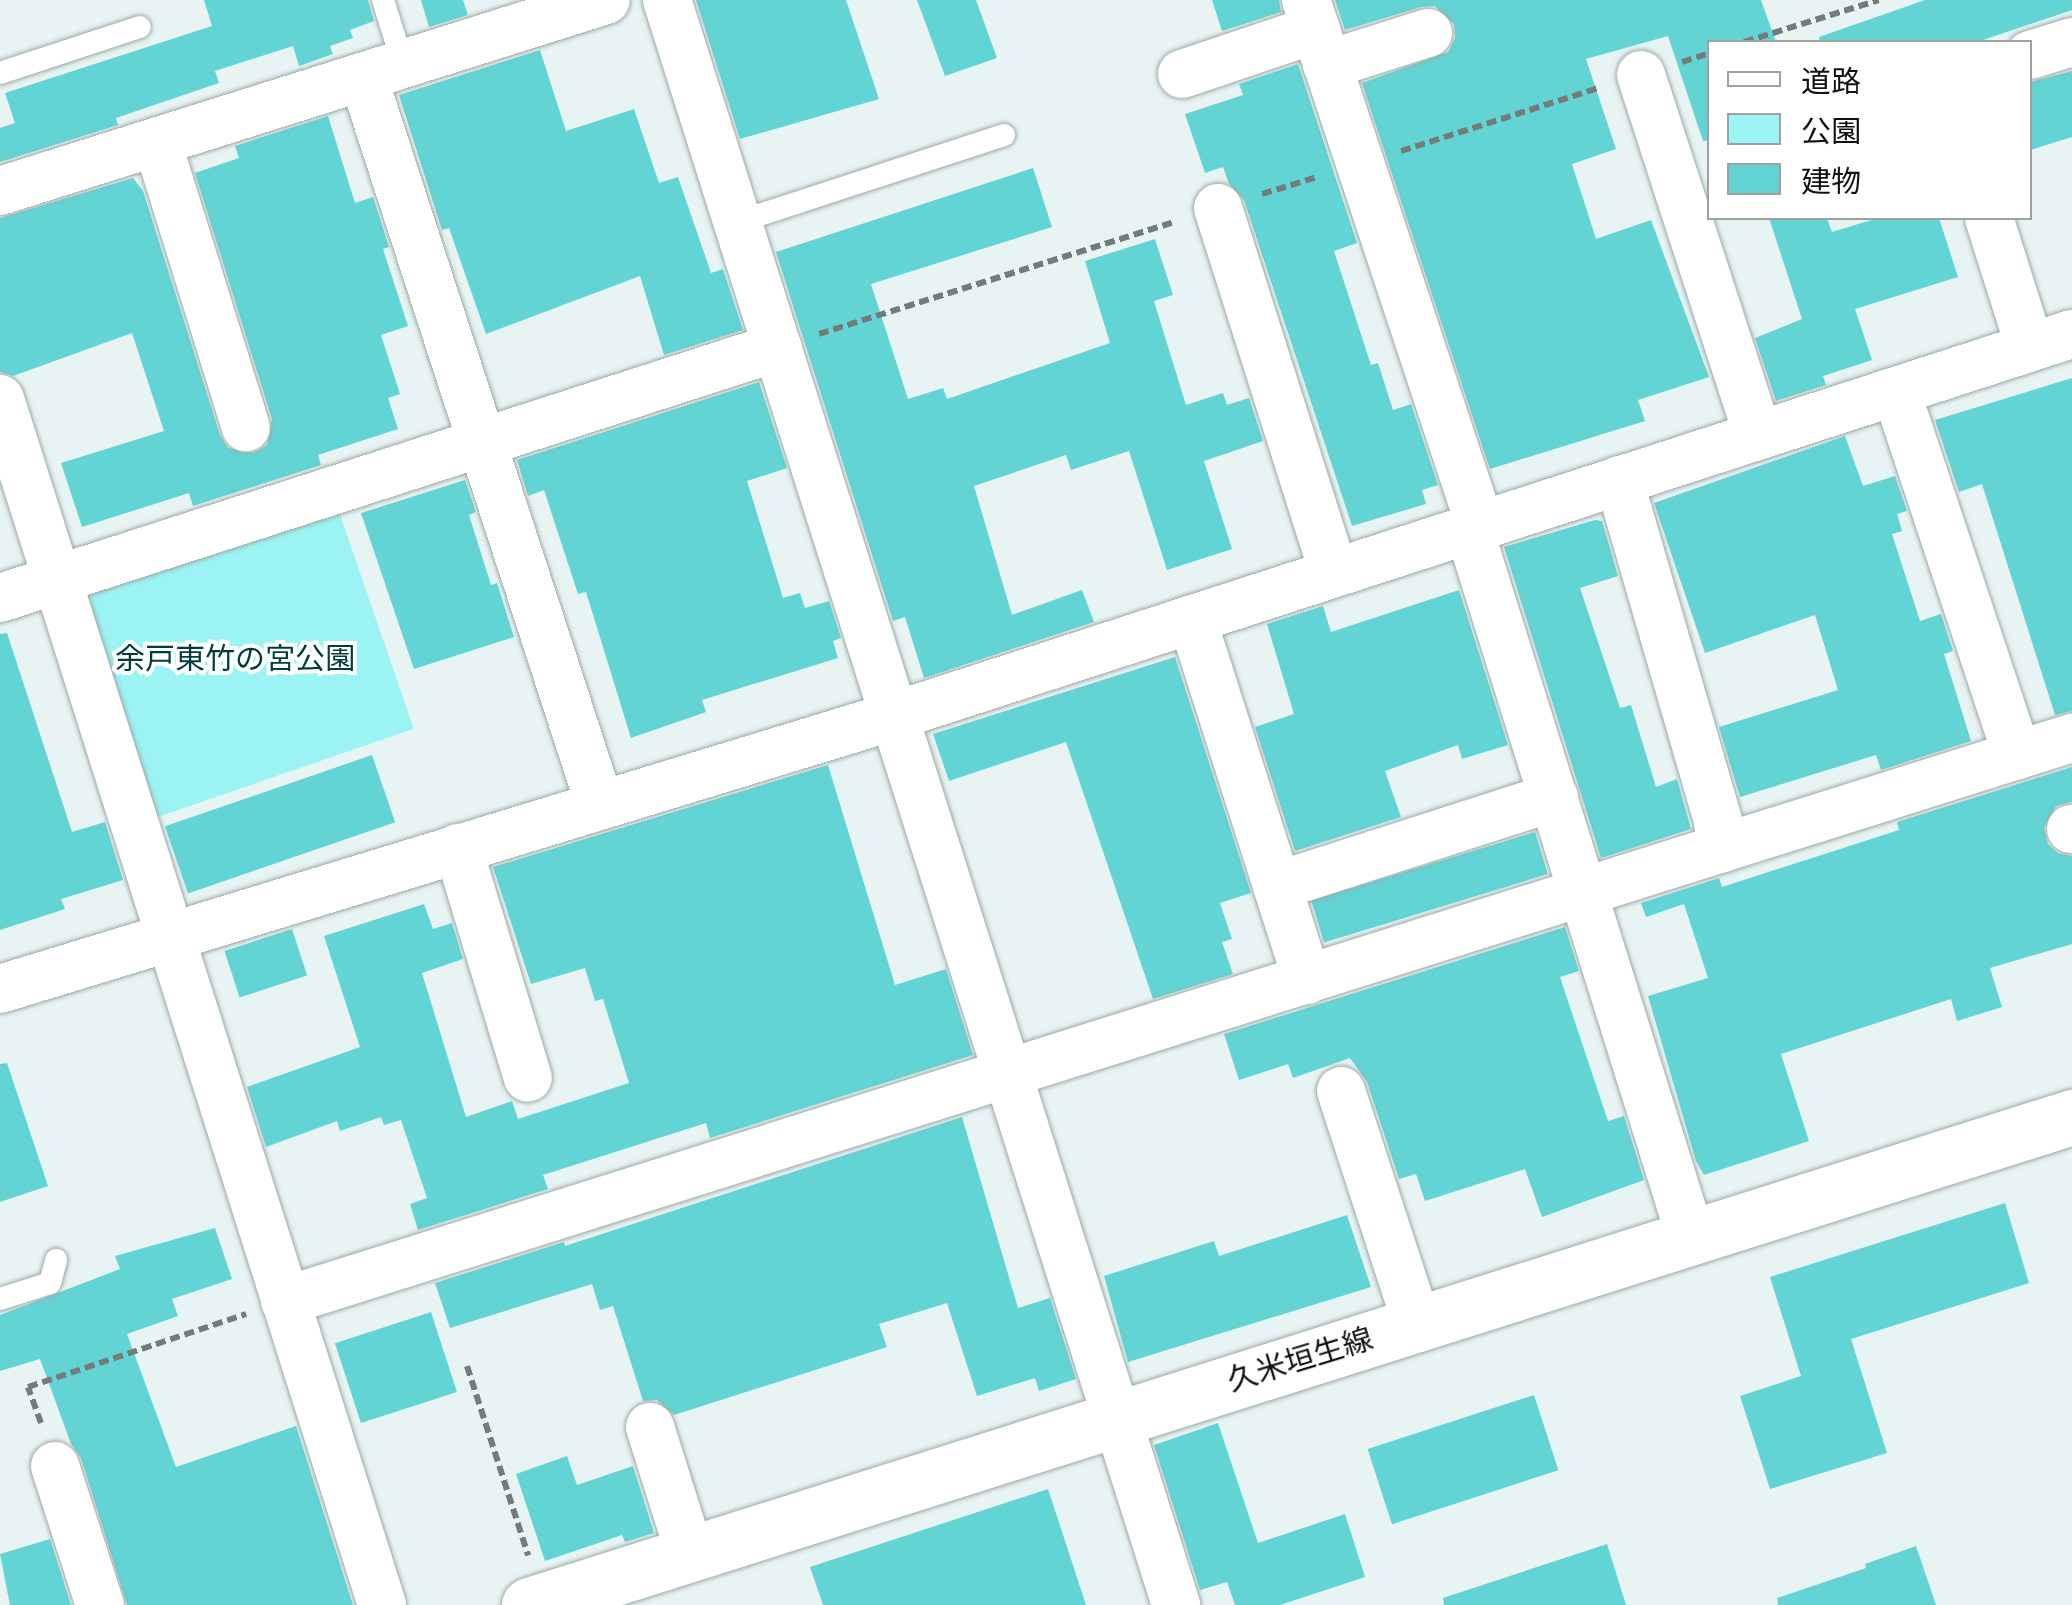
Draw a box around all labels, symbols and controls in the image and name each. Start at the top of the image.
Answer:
legend [1707,40,2032,220]
text: 道路 [1801,64,1861,100]
text: 公園 [1801,114,1861,150]
text: 建物 [1801,164,1861,200]
park label: 余戸東竹の宮公園 [115,641,355,677]
street label: 久米垣生線 [1223,1321,1377,1399]

